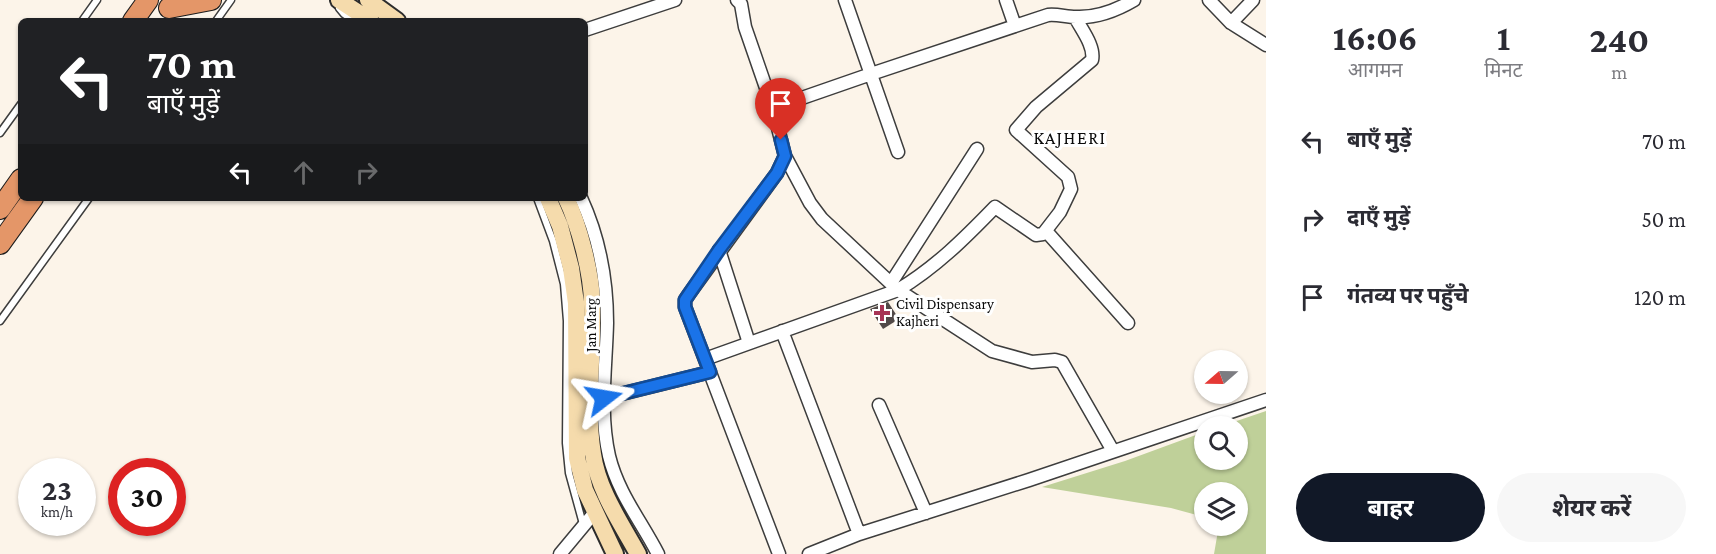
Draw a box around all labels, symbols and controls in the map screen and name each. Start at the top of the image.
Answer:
text: 16:06 [1333,18,1418,58]
text: 1 [1497,18,1510,58]
text: 240 [1590,20,1649,60]
text: 70 m [147,40,236,87]
icon: left [48,42,126,120]
text: आगमन [1348,59,1403,81]
text: मिनट [1484,59,1523,81]
text: m [1611,61,1627,83]
pin [755,78,806,140]
icon: arrive [764,87,797,120]
text: बाएँ मुड़ें [147,89,220,119]
icon: left [1296,125,1329,158]
text: बाएँ मुड़ें [1347,127,1412,152]
district label: KAJHERI [1033,128,1107,148]
text: 70 m [1642,129,1686,154]
icon: left [224,156,257,189]
icon: ahead [287,156,320,189]
icon: right [350,156,383,189]
icon: right [1296,203,1329,236]
text: दाएँ मुड़ें [1347,205,1410,230]
text: 50 m [1641,207,1686,232]
icon: arrive [1296,281,1329,314]
text: गंतव्य पर पहुँचे [1347,283,1469,308]
text: 120 m [1634,285,1686,310]
place label: Civil Dispensary Kajheri [896,296,994,330]
street label: Jan Marg [583,298,600,354]
marker: Civil Dispensary Kajheri [873,304,891,322]
north arrow [1194,350,1248,404]
map controls [1194,350,1248,536]
position arrow [572,366,636,430]
button: search [1194,416,1248,470]
speed limit sign: 30 [108,458,186,536]
text: 23 [42,473,72,506]
button: बाहर [1296,473,1485,542]
button: शेयर करें [1497,473,1686,542]
button: layers [1194,482,1248,536]
text: km/h [41,504,73,520]

